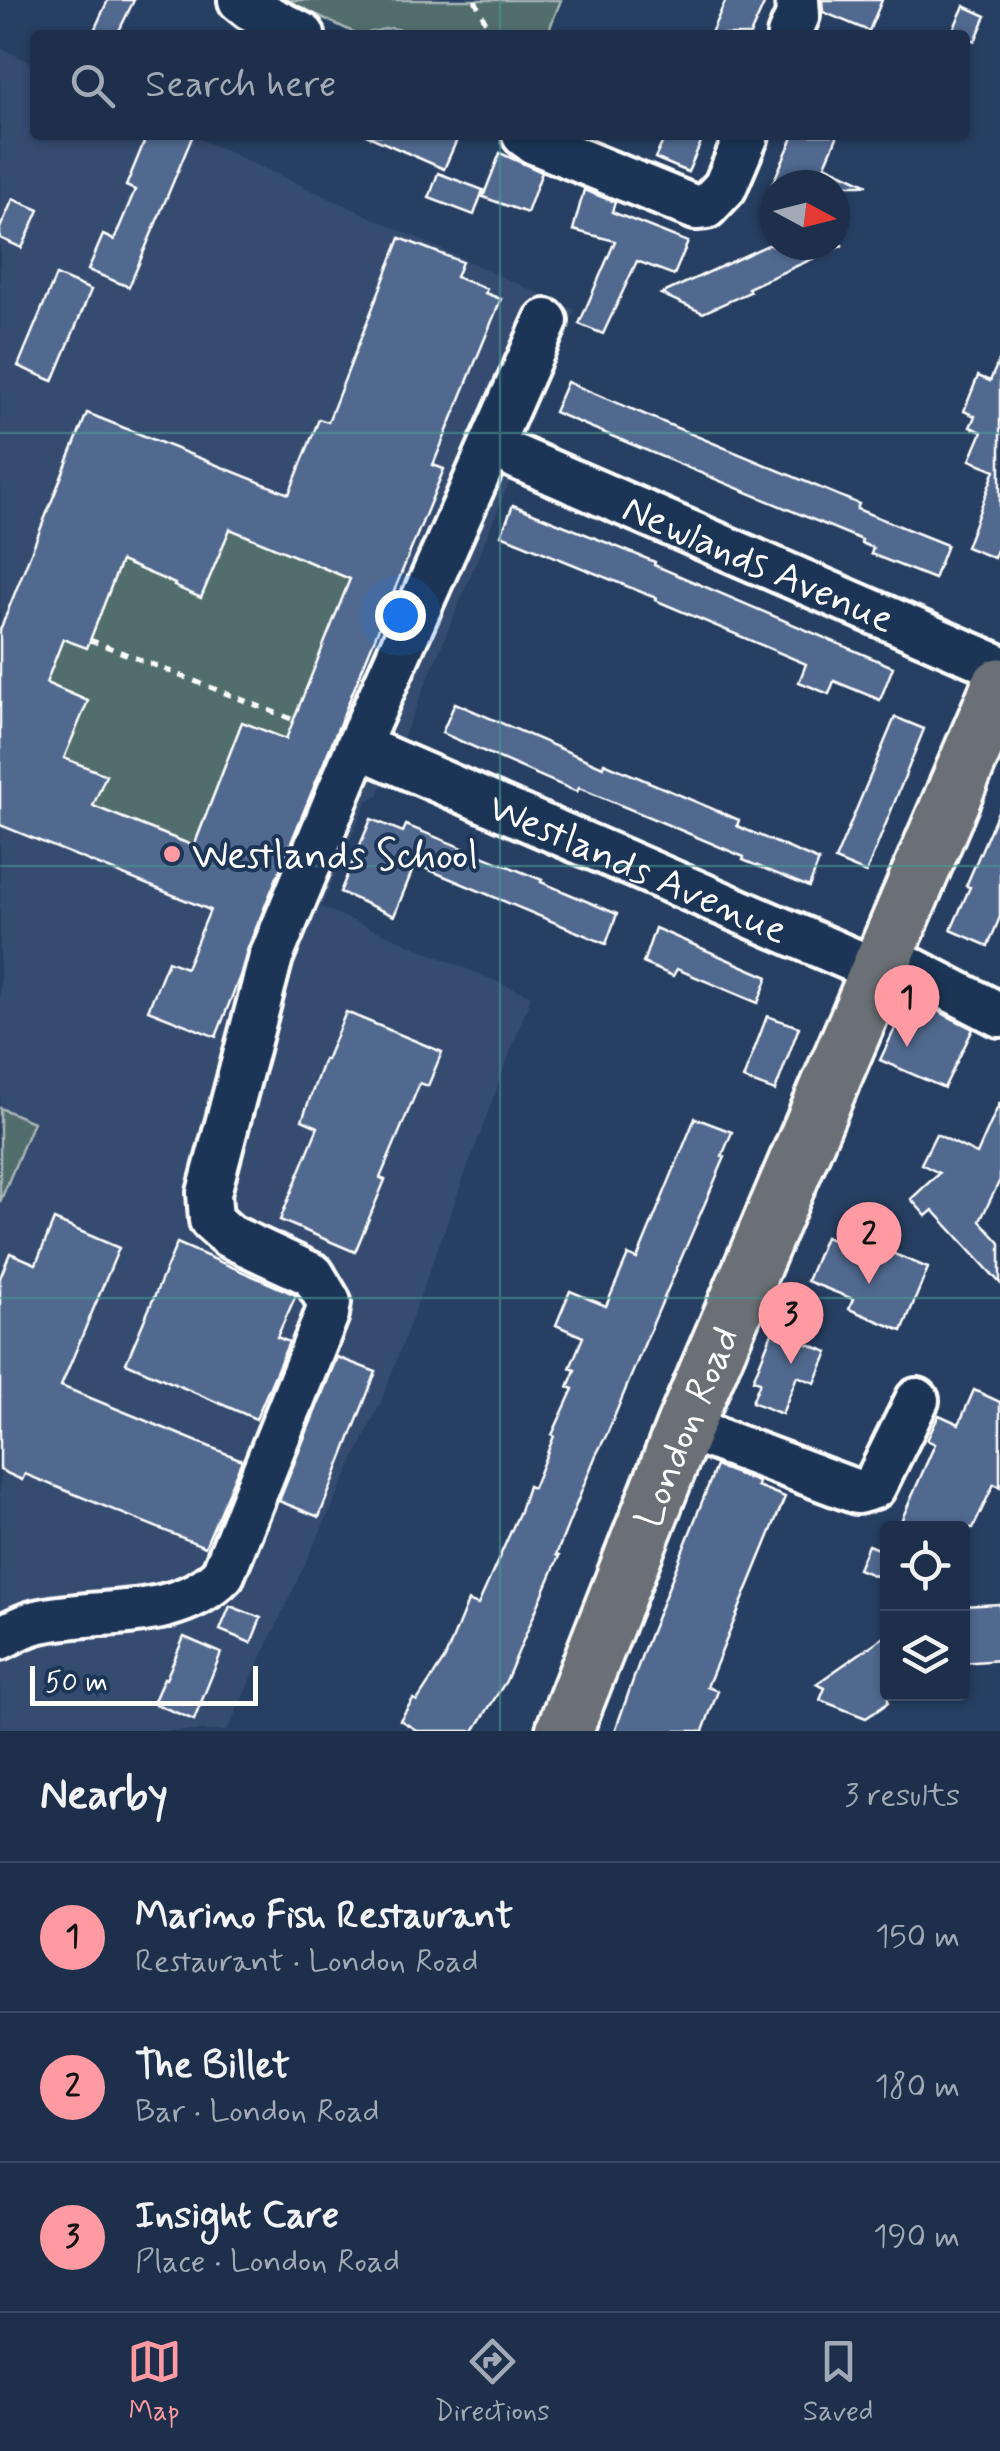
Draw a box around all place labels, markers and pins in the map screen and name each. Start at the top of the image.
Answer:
place label: Westlands School [192,831,478,883]
marker: Westlands School [161,843,183,865]
pin: 1 [874,964,940,1047]
pin: 2 [836,1202,902,1284]
pin: 3 [758,1282,824,1364]

